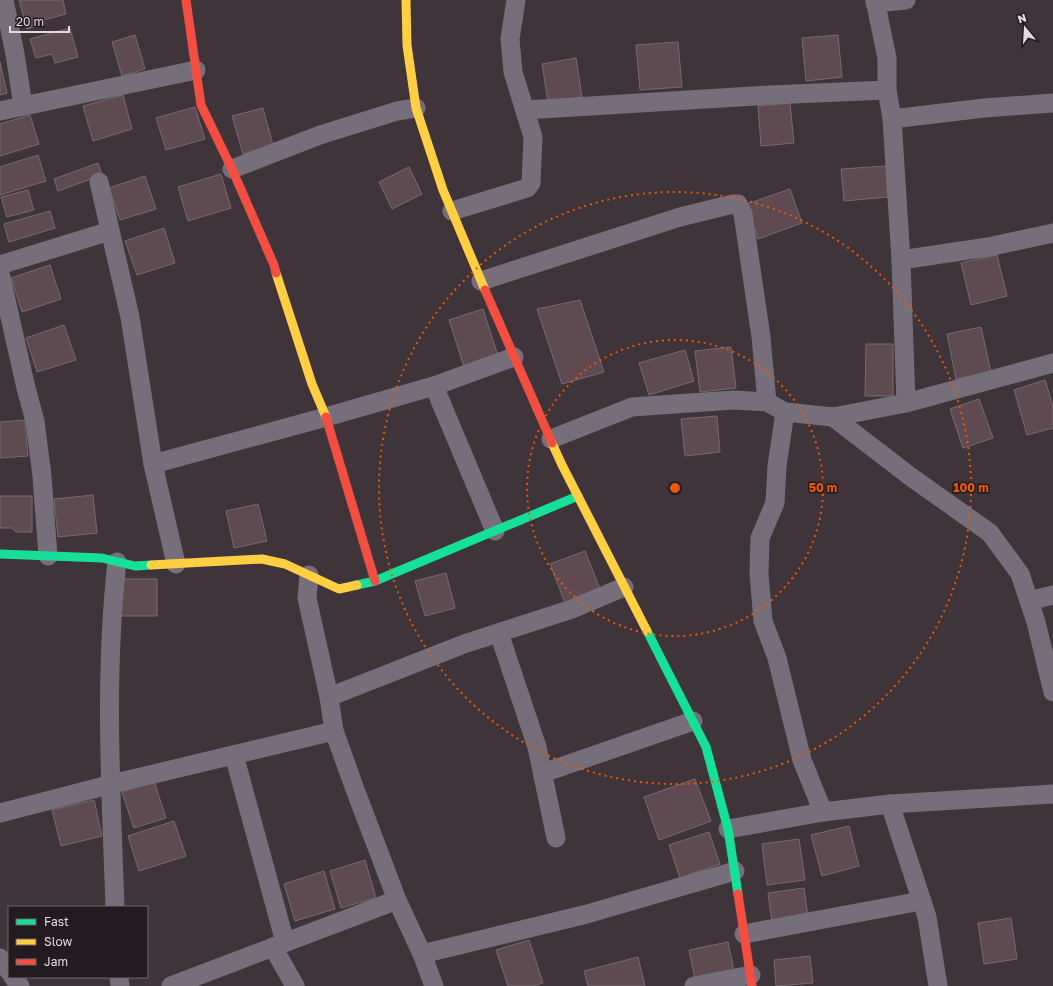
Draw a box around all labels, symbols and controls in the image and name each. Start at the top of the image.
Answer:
scale bar [10,8,69,34]
north arrow [1005,8,1045,48]
text: N [1016,11,1028,25]
text: 20 m [16,14,44,29]
text: 50 m [809,480,837,495]
text: 100 m [953,480,989,495]
centre of rings [668,481,682,495]
legend [8,906,148,978]
text: Fast [44,914,69,929]
text: Slow [44,934,72,949]
text: Jam [44,954,68,969]

